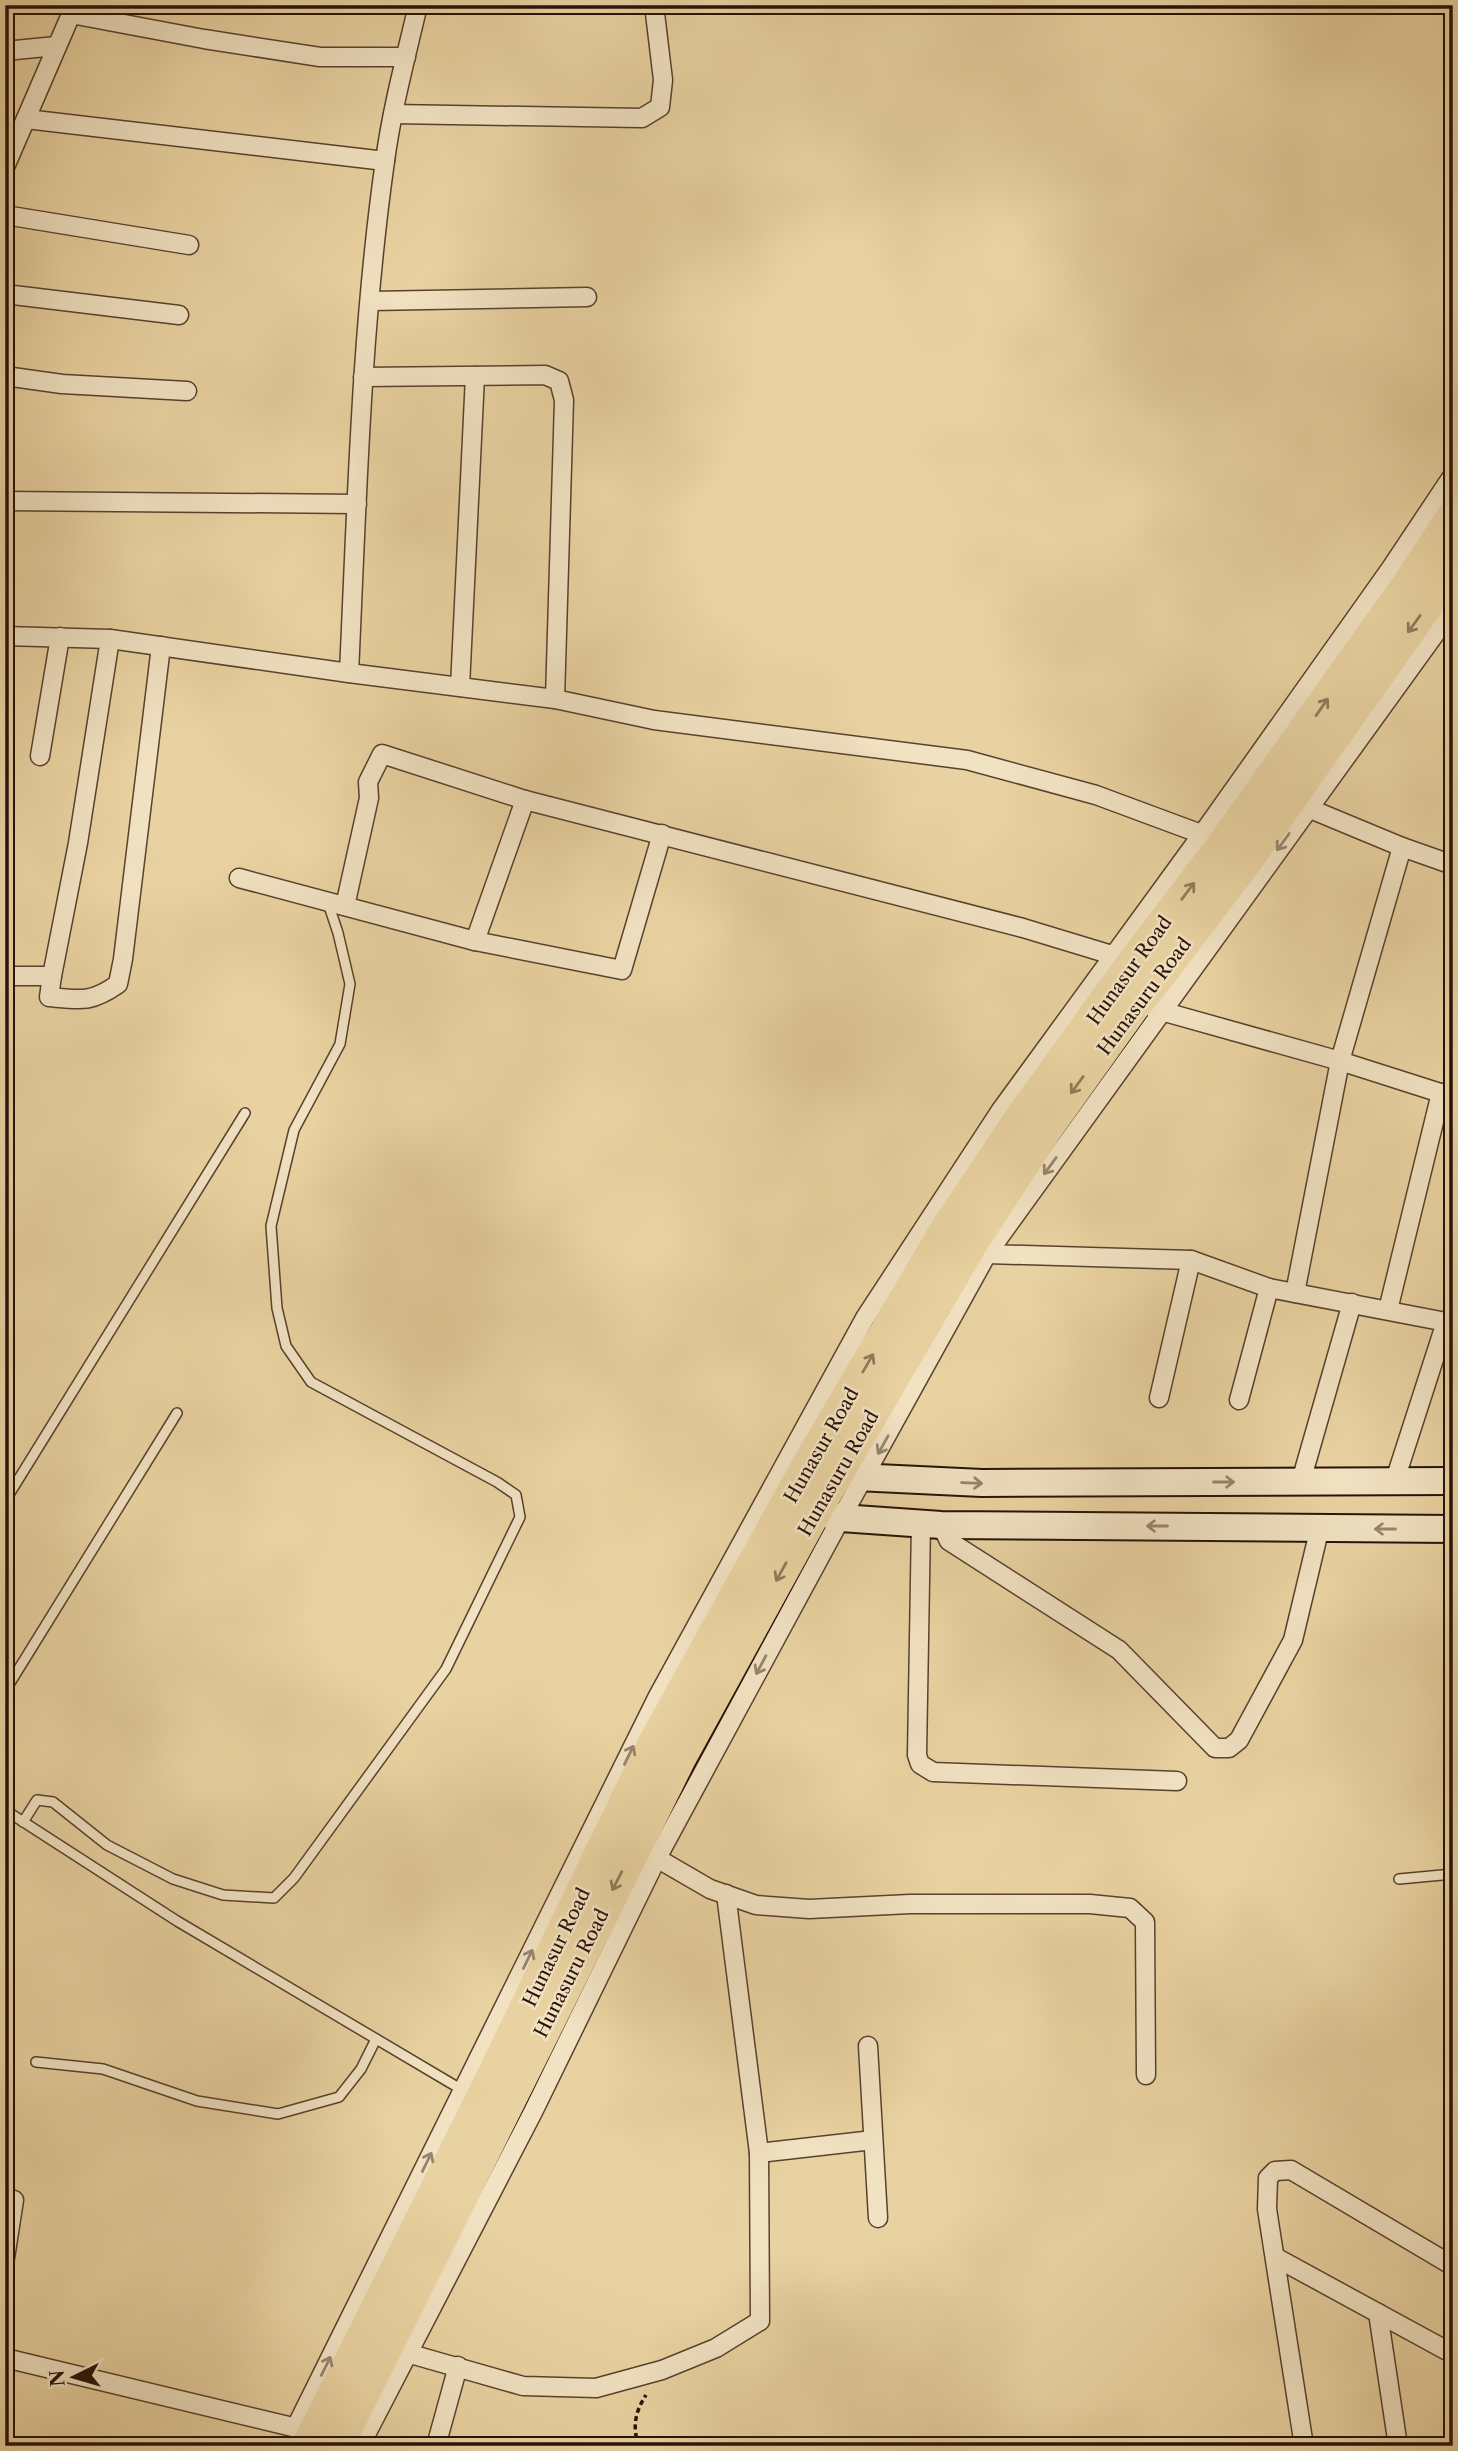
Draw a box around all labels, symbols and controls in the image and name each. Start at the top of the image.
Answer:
one-way arrow [1407,615,1422,634]
one-way arrow [1314,698,1329,717]
one-way arrow [1276,833,1291,851]
one-way arrow [1181,882,1196,901]
street label: Hunasur Road [1082,911,1177,1029]
street label: Hunasuru Road [1093,933,1196,1060]
one-way arrow [1070,1075,1084,1094]
one-way arrow [1043,1156,1057,1175]
one-way arrow [861,1353,875,1373]
street label: Hunasur Road [779,1383,864,1507]
street label: Hunasuru Road [793,1406,884,1540]
one-way arrow [876,1434,889,1455]
one-way arrow [1212,1475,1235,1489]
one-way arrow [960,1476,983,1489]
one-way arrow [1146,1520,1169,1533]
one-way arrow [1373,1522,1396,1536]
one-way arrow [774,1561,788,1582]
one-way arrow [754,1655,768,1675]
one-way arrow [623,1745,637,1766]
one-way arrow [610,1870,624,1891]
street label: Hunasur Road [518,1884,595,2010]
street label: Hunasuru Road [529,1905,614,2041]
one-way arrow [522,1949,536,1970]
one-way arrow [421,2152,435,2173]
north arrow [38,2342,108,2412]
one-way arrow [320,2356,334,2377]
text: N [45,2369,70,2388]

